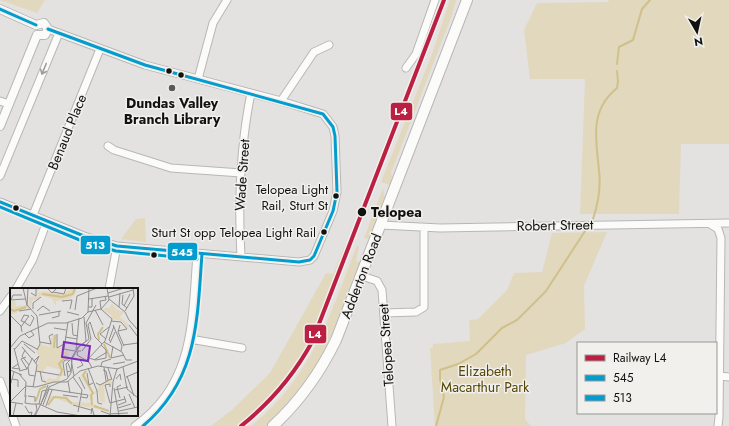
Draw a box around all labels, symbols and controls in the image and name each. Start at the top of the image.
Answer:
north arrow [677,12,717,52]
text: N [693,33,704,50]
one-way arrow [39,62,47,74]
unlabelled marker [164,66,174,76]
unlabelled marker [176,70,186,80]
marker: Dundas Valley Branch Library [167,83,177,93]
street label: Benaud Place [43,91,91,173]
place label: Dundas Valley Branch Library [124,93,221,129]
line badge: L4 [390,102,413,121]
text: L4 [394,103,408,119]
street label: Wade Street [230,138,255,212]
place label: Telopea Light Rail, Sturt St [256,180,329,215]
marker: Telopea Light Rail, Sturt St [331,191,341,201]
place label: Telopea [371,202,422,222]
unlabelled marker [11,203,21,213]
marker: Telopea [356,206,368,218]
street label: Robert Street [517,214,594,236]
place label: Sturt St opp Telopea Light Rail [151,223,316,242]
marker: Sturt St opp Telopea Light Rail [319,227,329,237]
street label: Adderton Road [336,230,386,322]
line badge: 513 [80,235,111,255]
text: 513 [85,237,105,253]
line badge: 545 [167,242,198,261]
text: 545 [171,244,193,260]
unlabelled marker [149,250,159,260]
inset map [10,288,138,416]
street label: Telopea Street [373,302,399,387]
line badge: L4 [304,324,327,344]
text: L4 [308,326,322,342]
legend [577,342,717,414]
text: Railway L4 [613,349,667,367]
park label: Elizabeth Macarthur Park [441,361,530,397]
text: 545 [613,369,634,387]
text: 513 [613,389,632,407]

